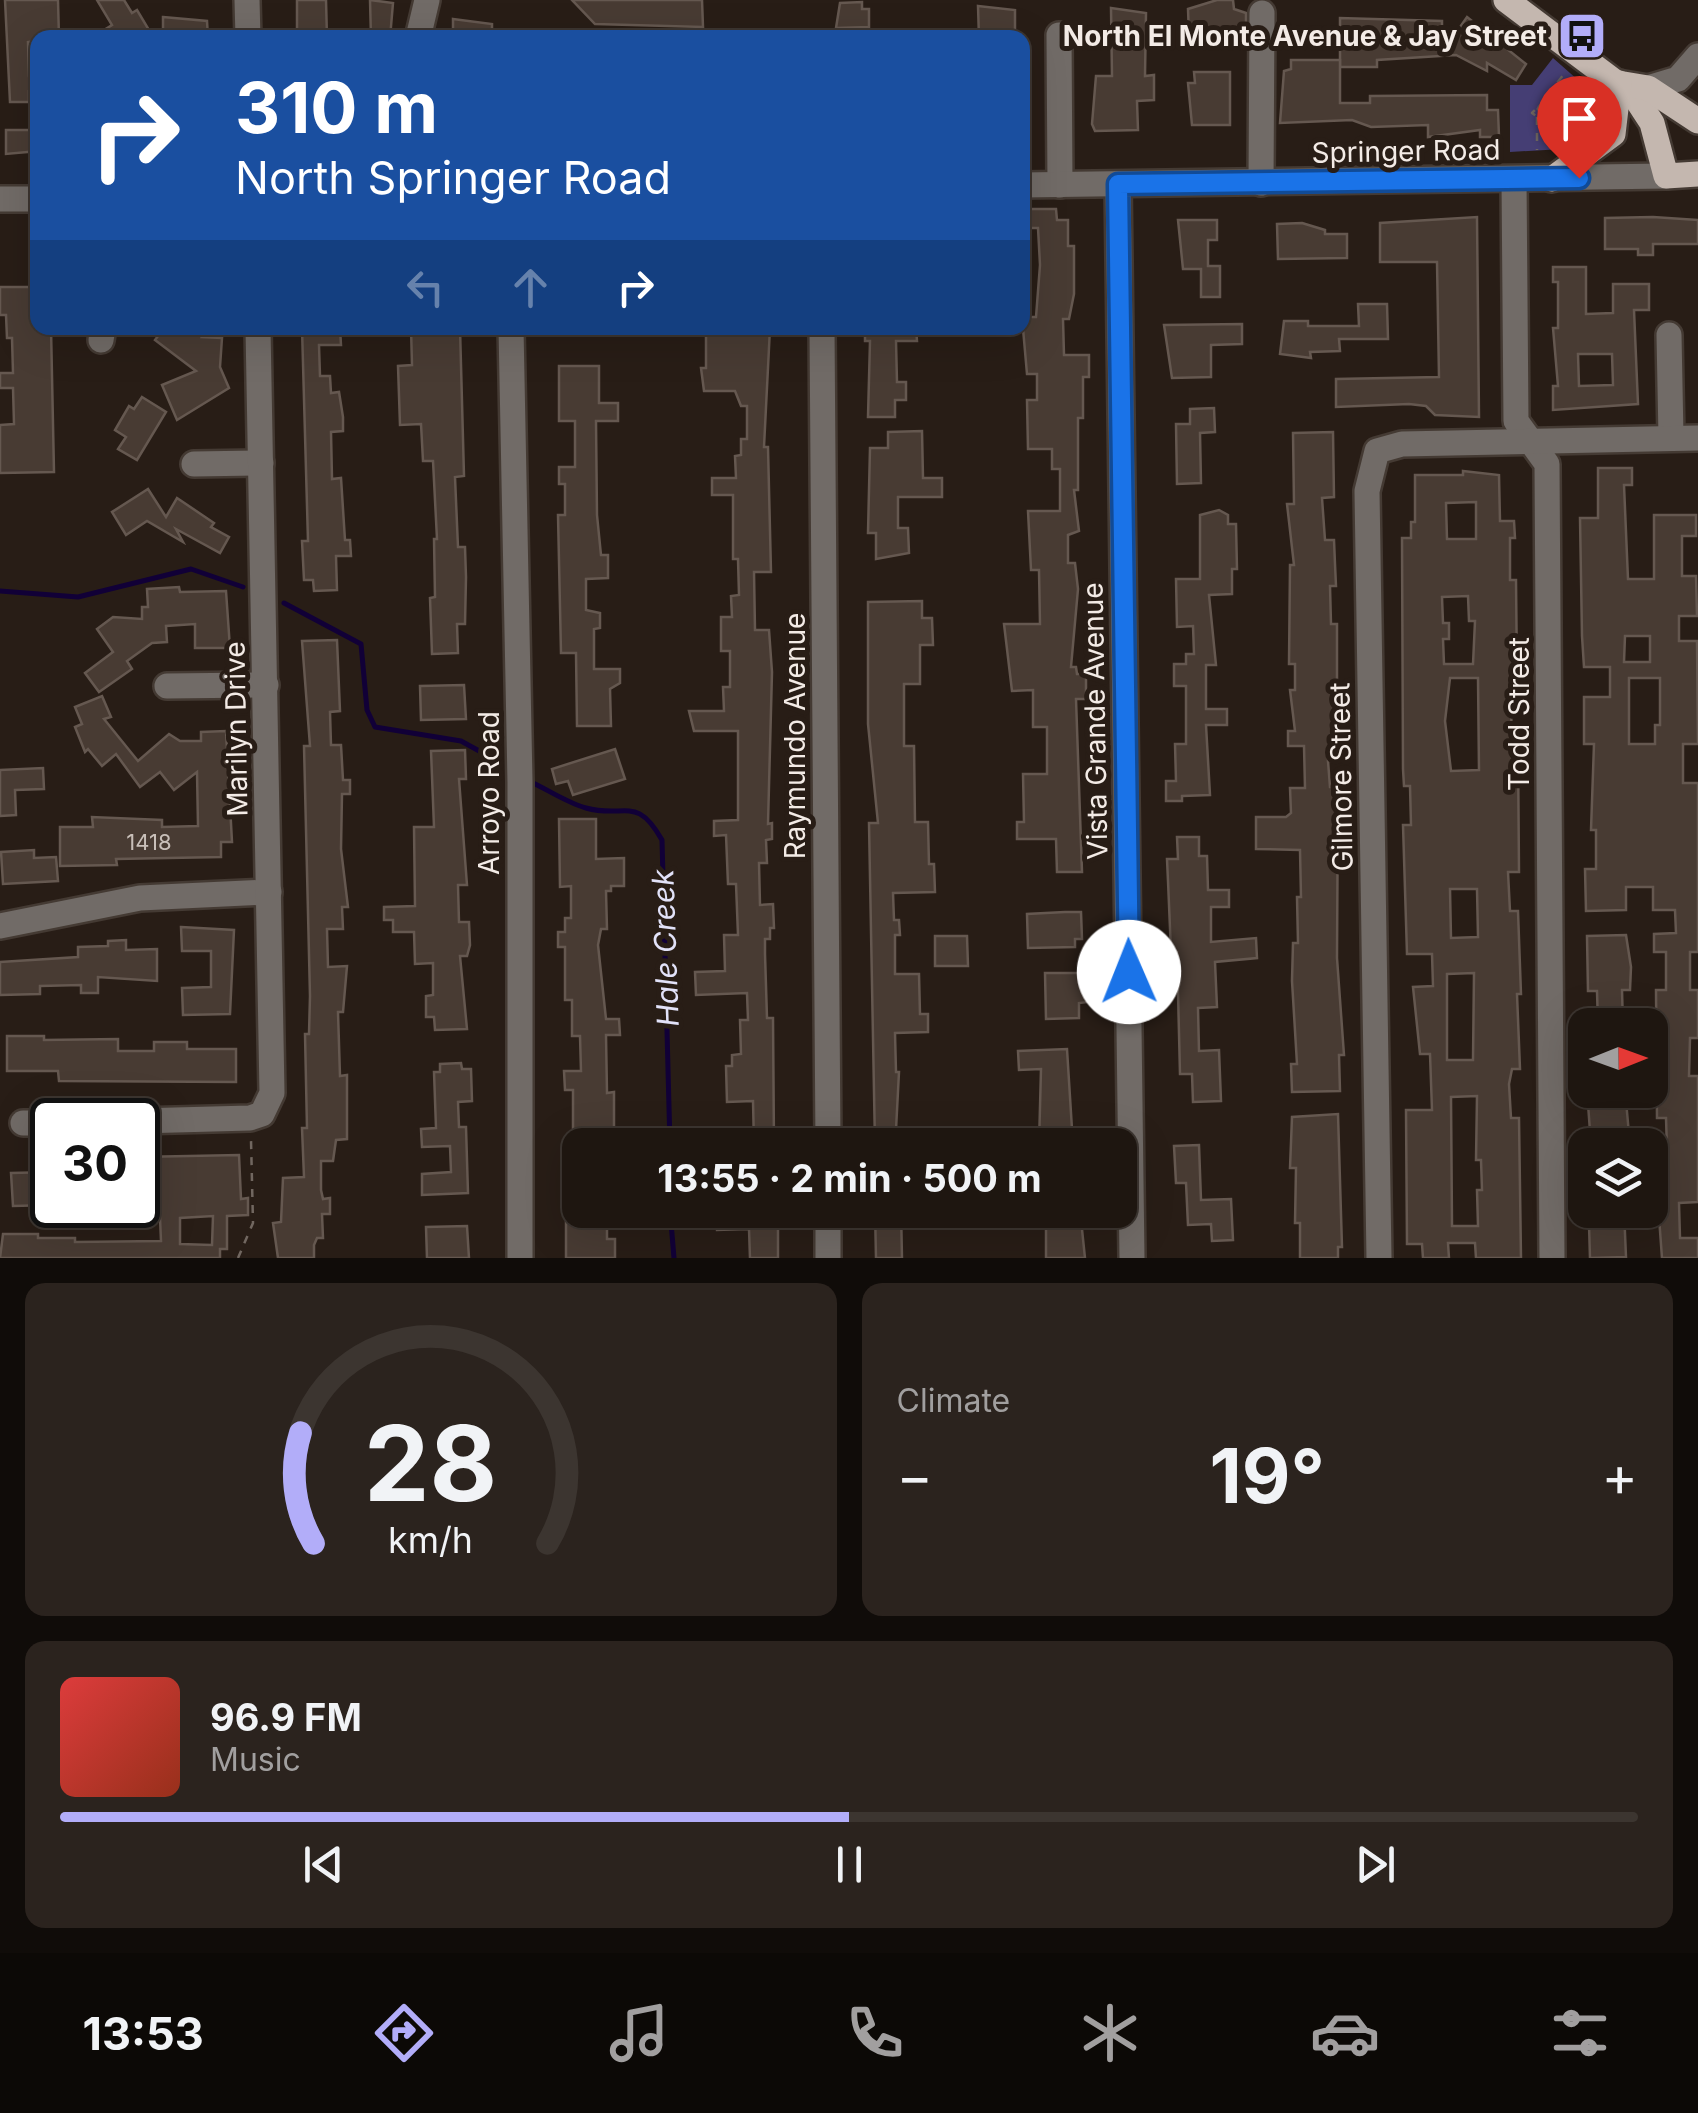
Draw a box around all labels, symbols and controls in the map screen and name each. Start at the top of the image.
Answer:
bus stop icon: North El Monte Avenue & Jay Street [1556,10,1608,62]
place label: North El Monte Avenue & Jay Street [1063,19,1547,53]
text: 310 m [235,65,438,150]
icon: right [70,70,200,200]
pin [1537,76,1622,179]
icon: arrive [1552,91,1607,146]
street label: Springer Road [1311,132,1501,170]
text: North Springer Road [235,150,671,205]
icon: left [398,260,453,315]
icon: ahead [503,260,558,315]
icon: right [608,260,663,315]
street label: Vista Grande Avenue [1076,582,1114,860]
street label: Raymundo Avenue [778,613,812,859]
street label: Todd Street [1502,637,1536,791]
street label: Marilyn Drive [217,641,255,817]
street label: Gilmore Street [1322,682,1360,872]
street label: Arroyo Road [472,711,506,875]
house number: 1418 [126,829,172,855]
water label: Hale Creek [644,868,686,1027]
position arrow [1077,920,1181,1024]
north arrow [1568,1008,1668,1108]
map controls [1568,1008,1668,1228]
speed limit sign: 30 [30,1098,160,1228]
button: layers [1568,1128,1668,1228]
text: 13:55 · 2 min · 500 m [657,1155,1042,1201]
text: Climate [897,1381,1010,1420]
text: 28 [364,1400,497,1526]
text: 19° [1209,1430,1325,1521]
text: − [897,1443,933,1509]
text: + [1602,1443,1638,1509]
text: km/h [388,1518,473,1562]
text: 96.9 FM [210,1694,362,1740]
text: Music [210,1740,301,1779]
icon: previous [296,1837,351,1892]
icon: pause [822,1837,877,1892]
icon: next [1348,1837,1403,1892]
icon: directions [369,1998,439,2068]
icon: music [604,1998,674,2068]
icon: phone [840,1998,910,2068]
icon: climate [1075,1998,1145,2068]
icon: car [1310,1998,1380,2068]
icon: filters [1545,1998,1615,2068]
text: 13:53 [83,2006,204,2061]

